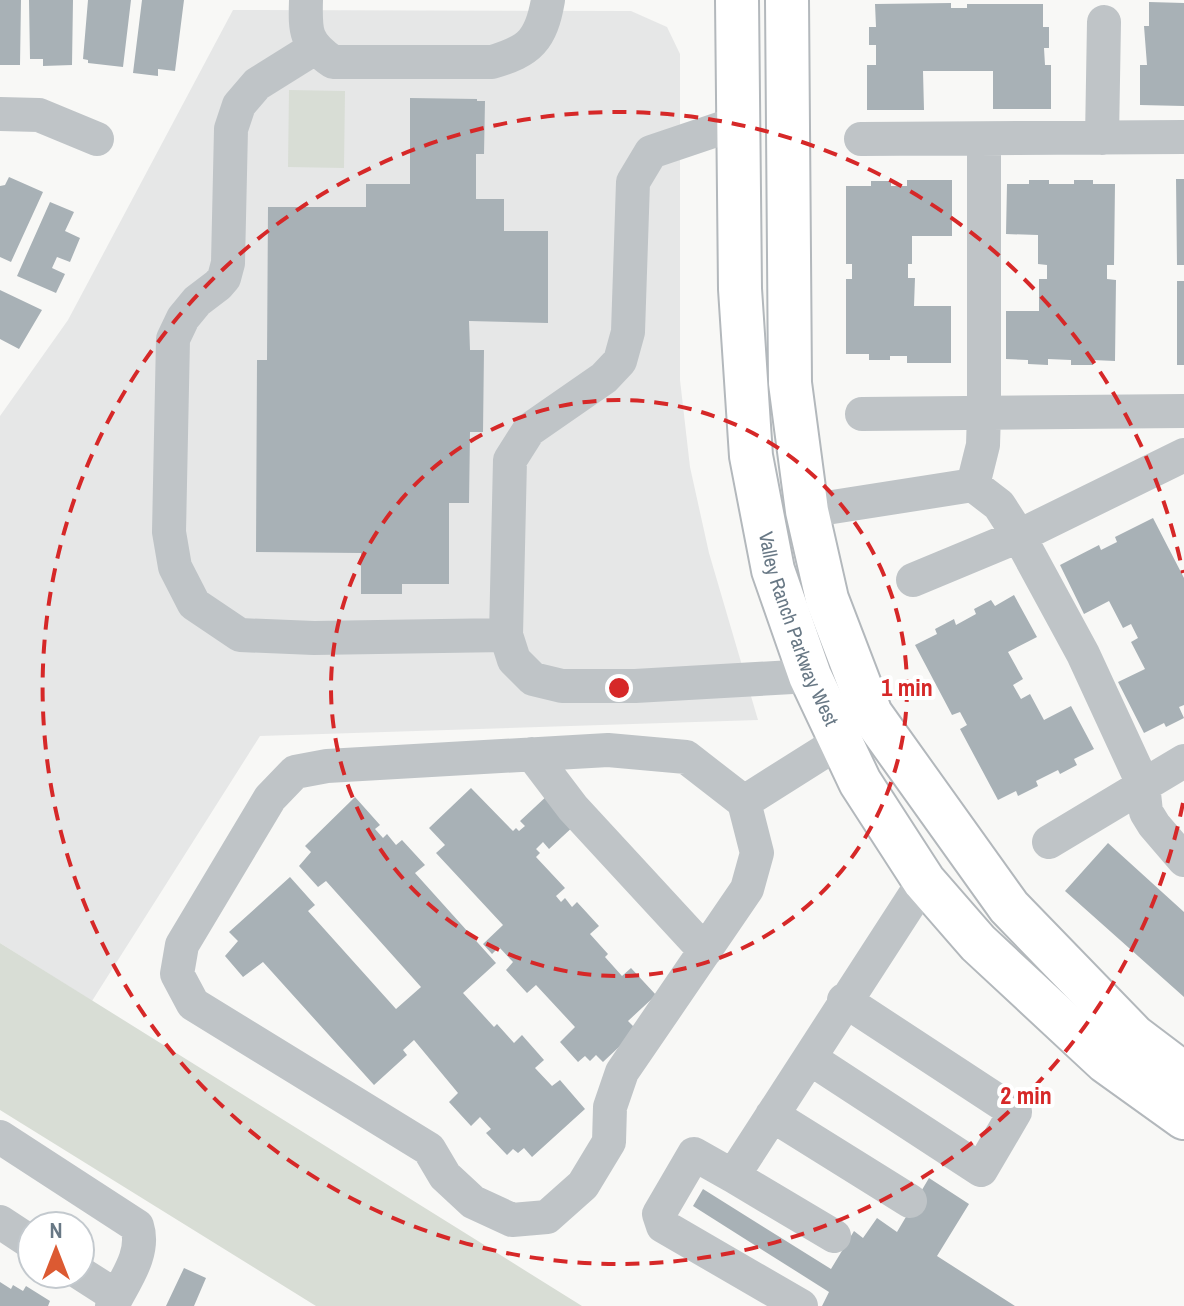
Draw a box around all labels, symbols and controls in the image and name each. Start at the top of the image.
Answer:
street label: Valley Ranch Parkway West [753,529,846,730]
text: 1 min [881,671,933,703]
centre of rings [605,674,633,702]
text: 2 min [1000,1079,1052,1111]
north arrow [16,1210,96,1290]
text: N [49,1215,63,1245]

